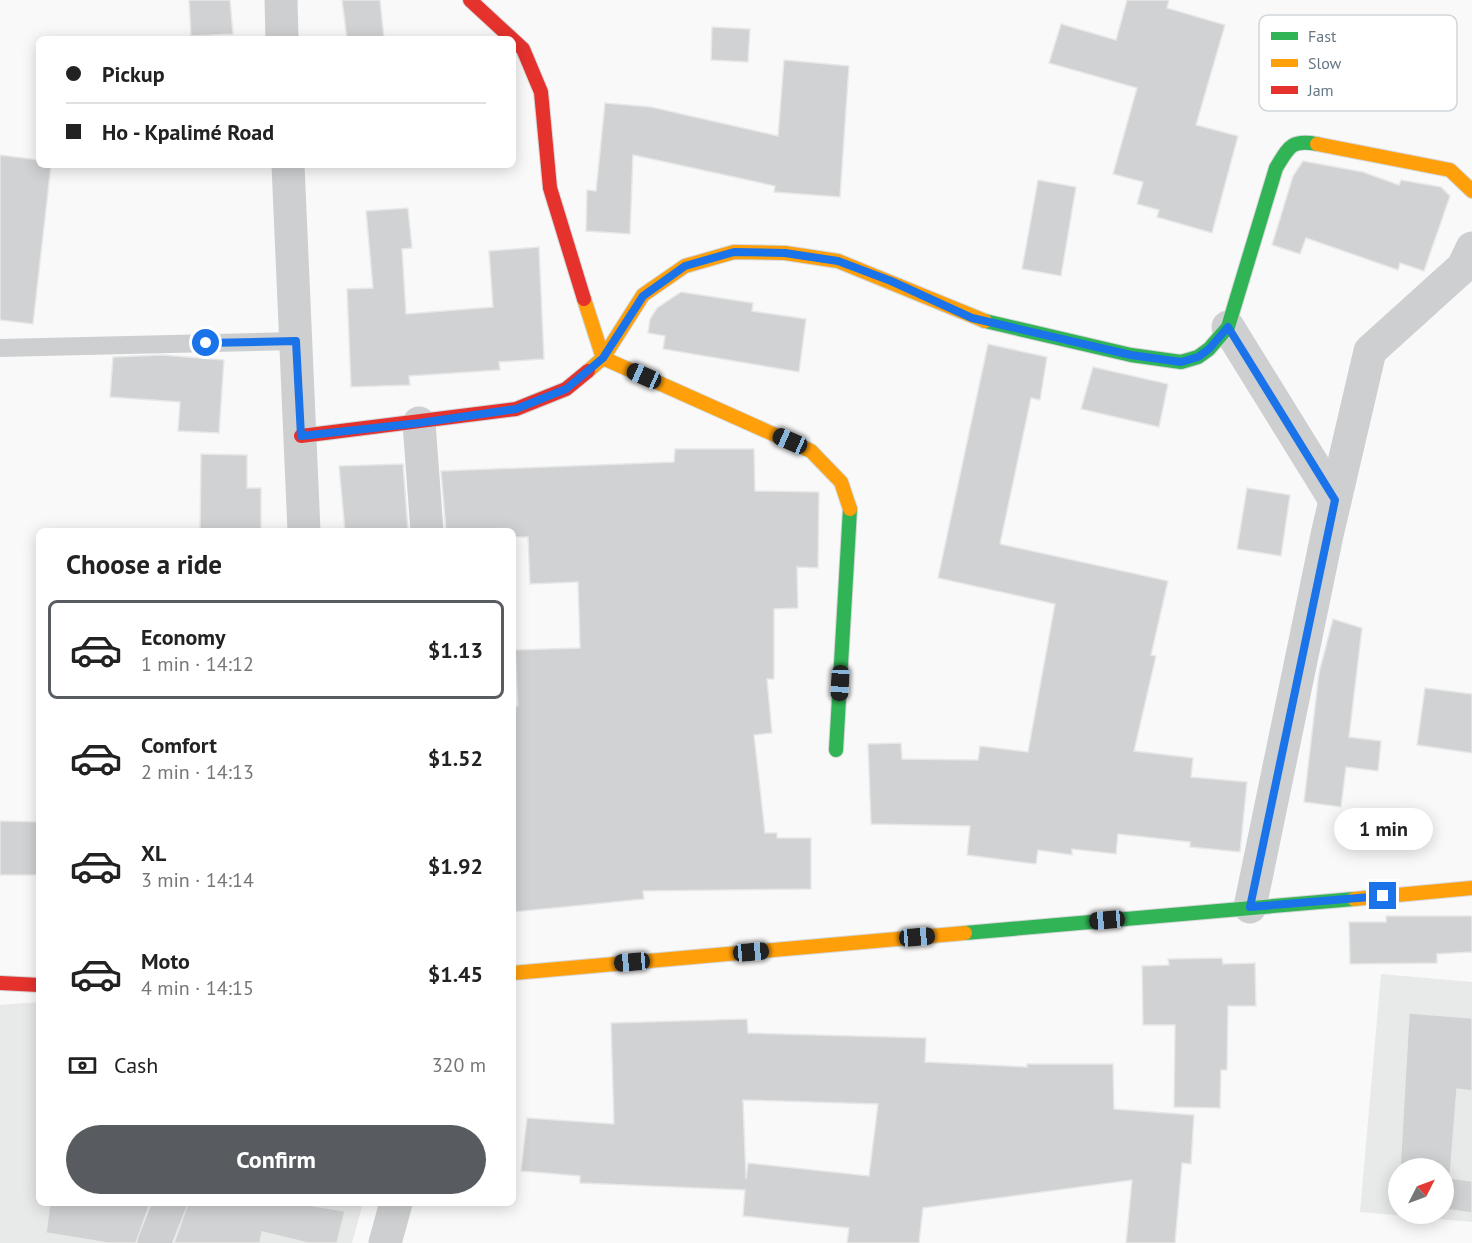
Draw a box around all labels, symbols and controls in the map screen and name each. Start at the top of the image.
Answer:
legend [1259,15,1457,111]
text: Fast [1308,26,1337,46]
text: Slow [1308,53,1342,73]
text: Pickup [102,60,165,88]
text: Jam [1307,80,1334,100]
text: Ho - Kpalimé Road [102,118,274,146]
route start [192,329,219,356]
car [624,360,664,392]
car [770,425,810,457]
text: Choose a ride [66,547,222,581]
icon: car [69,623,123,677]
text: Economy [141,623,225,651]
text: $1.13 [428,636,483,664]
text: 1 min · 14:12 [141,651,254,677]
car [830,665,850,701]
icon: car [69,731,123,785]
text: Comfort [141,731,217,759]
text: $1.52 [428,744,483,772]
text: 2 min · 14:13 [141,759,254,785]
callout: 1 min [1334,809,1432,851]
text: 1 min [1359,816,1408,842]
icon: car [69,839,123,893]
text: XL [141,839,166,867]
text: $1.92 [428,852,483,880]
text: 3 min · 14:14 [141,867,254,893]
route end [1369,882,1396,909]
car [1088,909,1126,931]
car [898,926,936,948]
car [732,941,770,963]
icon: car [69,947,123,1001]
text: Moto [141,947,190,975]
car [613,951,651,973]
text: $1.45 [428,960,483,988]
text: 4 min · 14:15 [141,975,254,1001]
icon: cash [66,1049,99,1082]
text: Cash [114,1051,158,1079]
text: 320 m [432,1052,486,1078]
button: Confirm [66,1125,486,1194]
north arrow [1388,1158,1454,1224]
map controls [1388,1158,1454,1224]

